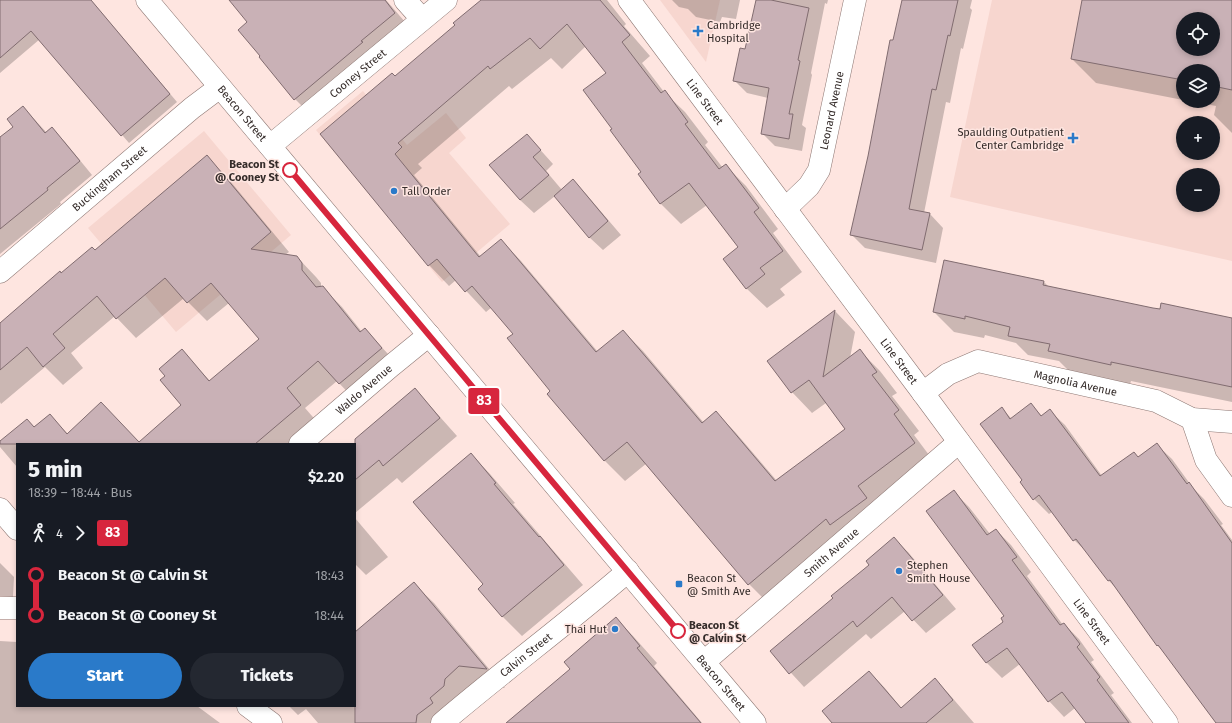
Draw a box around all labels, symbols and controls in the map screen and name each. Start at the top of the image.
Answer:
map controls [1176,12,1220,212]
button: locate [1176,12,1220,56]
place label: Cambridge Hospital [707,19,760,45]
marker: Cambridge Hospital [692,25,704,37]
street label: Cooney Street [327,46,389,100]
button: layers [1176,64,1220,108]
street label: Leonard Avenue [817,70,846,151]
street label: Line Street [684,76,726,127]
street label: Beacon Street [215,83,270,144]
button: + [1176,116,1220,160]
place label: Spaulding Outpatient Center Cambridge [957,126,1064,152]
marker: Spaulding Outpatient Center Cambridge [1067,132,1079,144]
street label: Buckingham Street [70,143,149,214]
place label: Beacon St @ Cooney St [215,158,280,184]
marker: Beacon St @ Cooney St [282,162,298,178]
button: − [1176,168,1220,212]
place label: Tall Order [402,185,451,198]
marker: Tall Order [389,186,399,196]
street label: Line Street [878,336,921,387]
street label: Waldo Avenue [333,362,395,417]
street label: Magnolia Avenue [1033,367,1118,399]
line badge: 83 [466,388,502,414]
text: 83 [476,392,492,409]
text: 5 min [28,456,82,483]
text: $2.20 [308,468,344,486]
text: 18:39 – 18:44 · Bus [28,485,132,500]
icon: walk [28,522,50,544]
icon: forward [69,522,91,544]
text: 83 [105,524,120,541]
street label: Smith Avenue [801,525,861,580]
text: 4 [56,526,63,541]
place label: Stephen Smith House [907,559,970,585]
text: Beacon St @ Calvin St [58,566,208,584]
marker: Stephen Smith House [894,566,904,576]
text: 18:43 [315,568,344,583]
place label: Beacon St @ Smith Ave [687,572,751,598]
marker: Beacon St @ Smith Ave [674,579,684,589]
street label: Line Street [1071,596,1113,647]
text: Beacon St @ Cooney St [58,606,217,624]
text: 18:44 [314,608,344,623]
place label: Beacon St @ Calvin St [689,619,747,645]
place label: Thai Hut [565,623,607,636]
marker: Beacon St @ Calvin St [670,623,686,639]
marker: Thai Hut [610,624,620,634]
street label: Calvin Street [497,630,554,679]
street label: Beacon Street [694,652,748,713]
button: Start [28,653,182,699]
button: Tickets [190,653,344,699]

